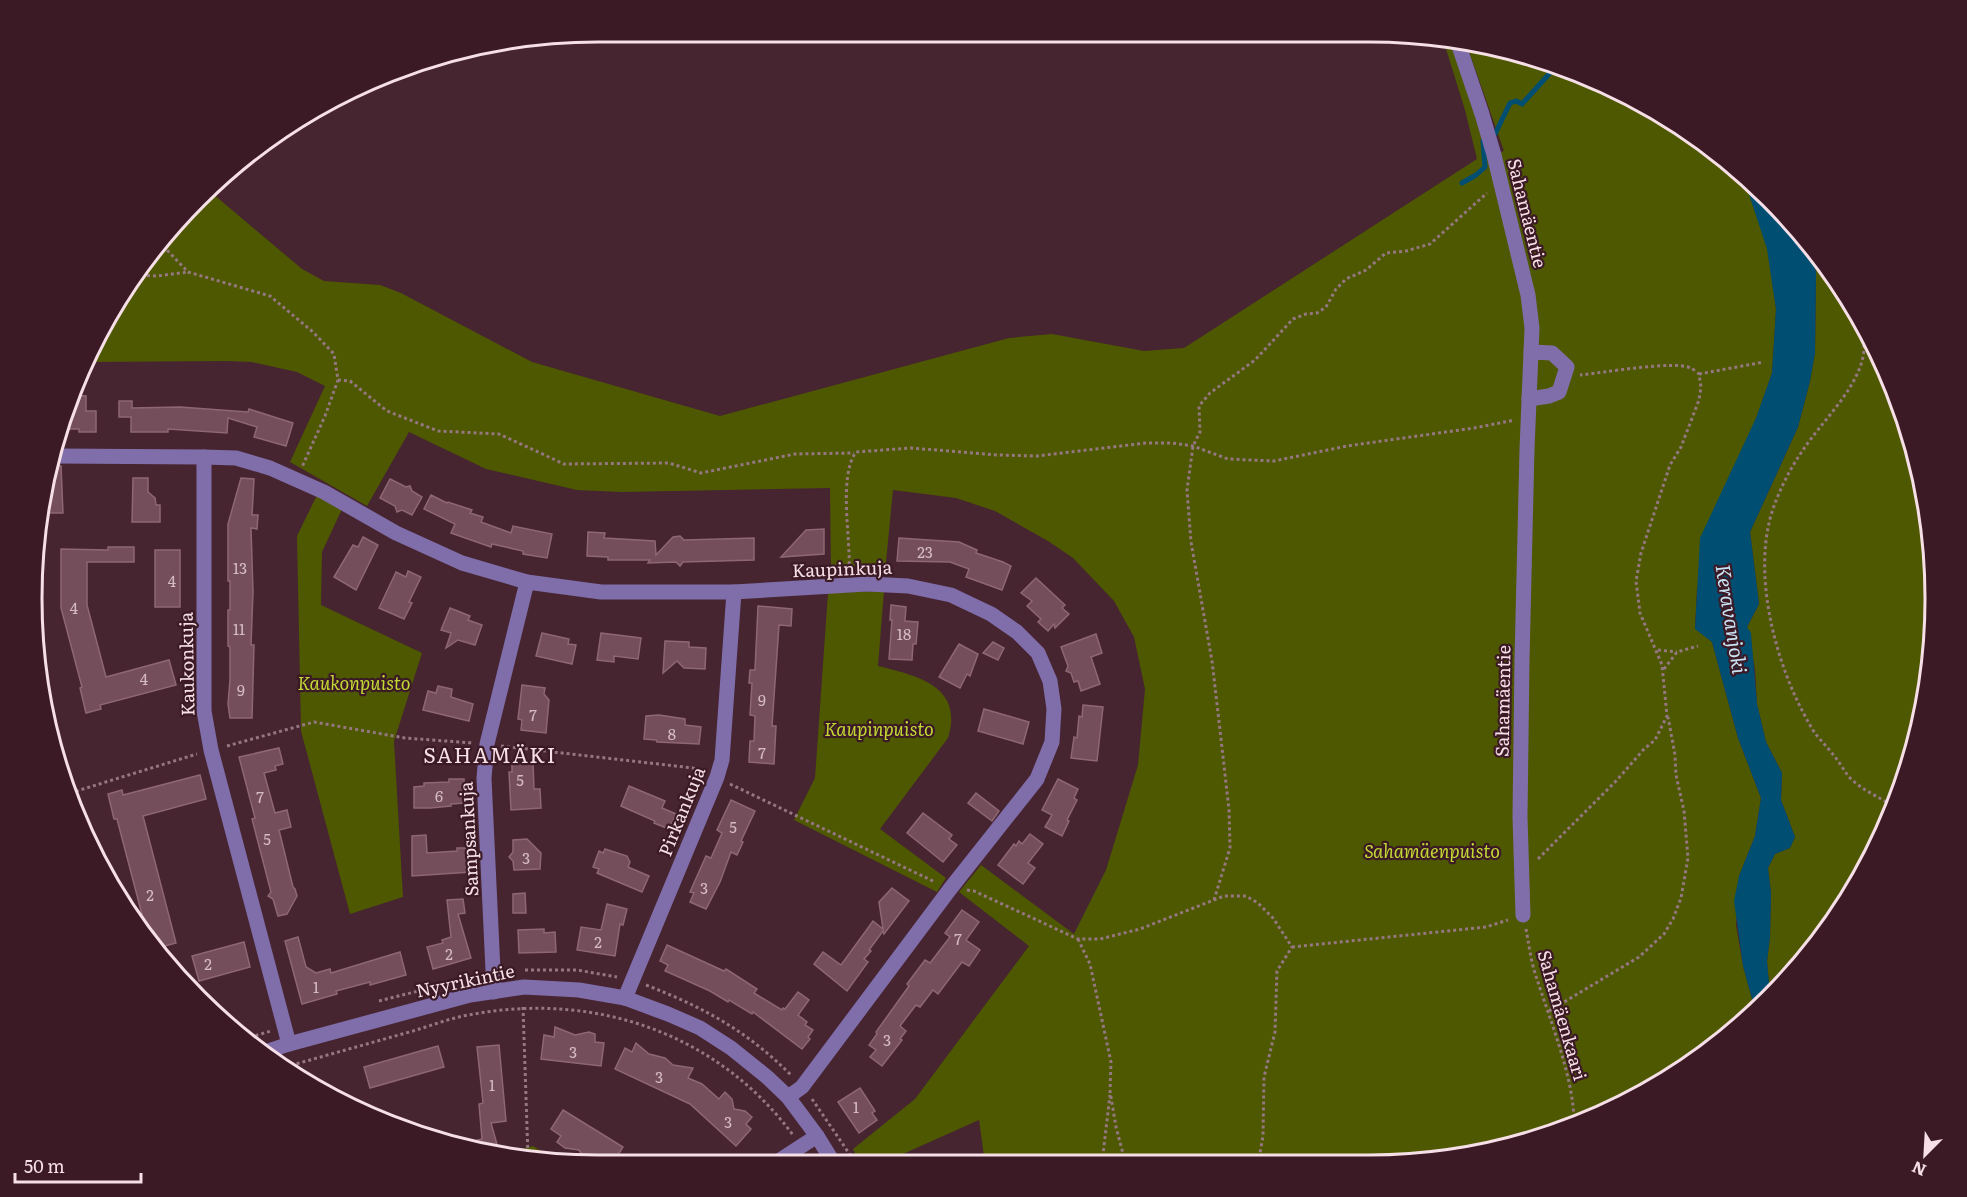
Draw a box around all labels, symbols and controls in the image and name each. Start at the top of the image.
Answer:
street label: Sahamäentie [1501,155,1555,271]
house number: 23 [917,540,933,563]
street label: Kaupinkuja [791,553,893,583]
house number: 13 [233,556,247,579]
water label: Keravanjoki [1710,562,1756,676]
house number: 4 [168,569,176,592]
house number: 4 [70,596,78,619]
street label: Kaukonkuja [172,611,200,716]
house number: 11 [233,617,245,640]
house number: 18 [897,622,911,645]
street label: Sahamäentie [1488,645,1516,757]
house number: 4 [140,667,148,690]
park label: Kaukonpuisto [297,669,411,696]
house number: 9 [237,678,245,701]
house number: 9 [758,688,766,711]
house number: 7 [529,703,537,726]
park label: Kaupinpuisto [824,715,934,742]
house number: 8 [668,722,676,745]
district label: SAHAMÄKI [423,738,557,769]
house number: 7 [758,741,766,764]
street label: Pirkankuja [651,762,711,860]
house number: 5 [516,768,524,791]
street label: Sampsankuja [451,781,484,897]
house number: 6 [435,784,443,807]
house number: 7 [256,785,264,808]
house number: 5 [729,815,737,838]
house number: 5 [263,827,271,850]
park label: Sahamäenpuisto [1364,837,1500,864]
house number: 3 [522,846,530,869]
house number: 3 [700,876,708,899]
house number: 2 [146,883,154,906]
house number: 7 [954,927,962,950]
house number: 2 [594,930,602,953]
house number: 2 [445,942,453,965]
street label: Sahamäenkaari [1531,947,1595,1083]
house number: 2 [204,952,212,975]
street label: Nyyrikintie [413,956,517,1004]
house number: 1 [313,975,319,998]
house number: 3 [883,1028,891,1051]
house number: 3 [569,1040,577,1063]
house number: 3 [655,1065,663,1088]
house number: 1 [489,1073,495,1096]
house number: 1 [853,1095,859,1118]
house number: 3 [724,1110,732,1133]
north arrow [1895,1125,1955,1185]
scale bar [15,1146,141,1184]
text: 50 m [24,1152,65,1179]
text: N [1907,1156,1930,1183]

